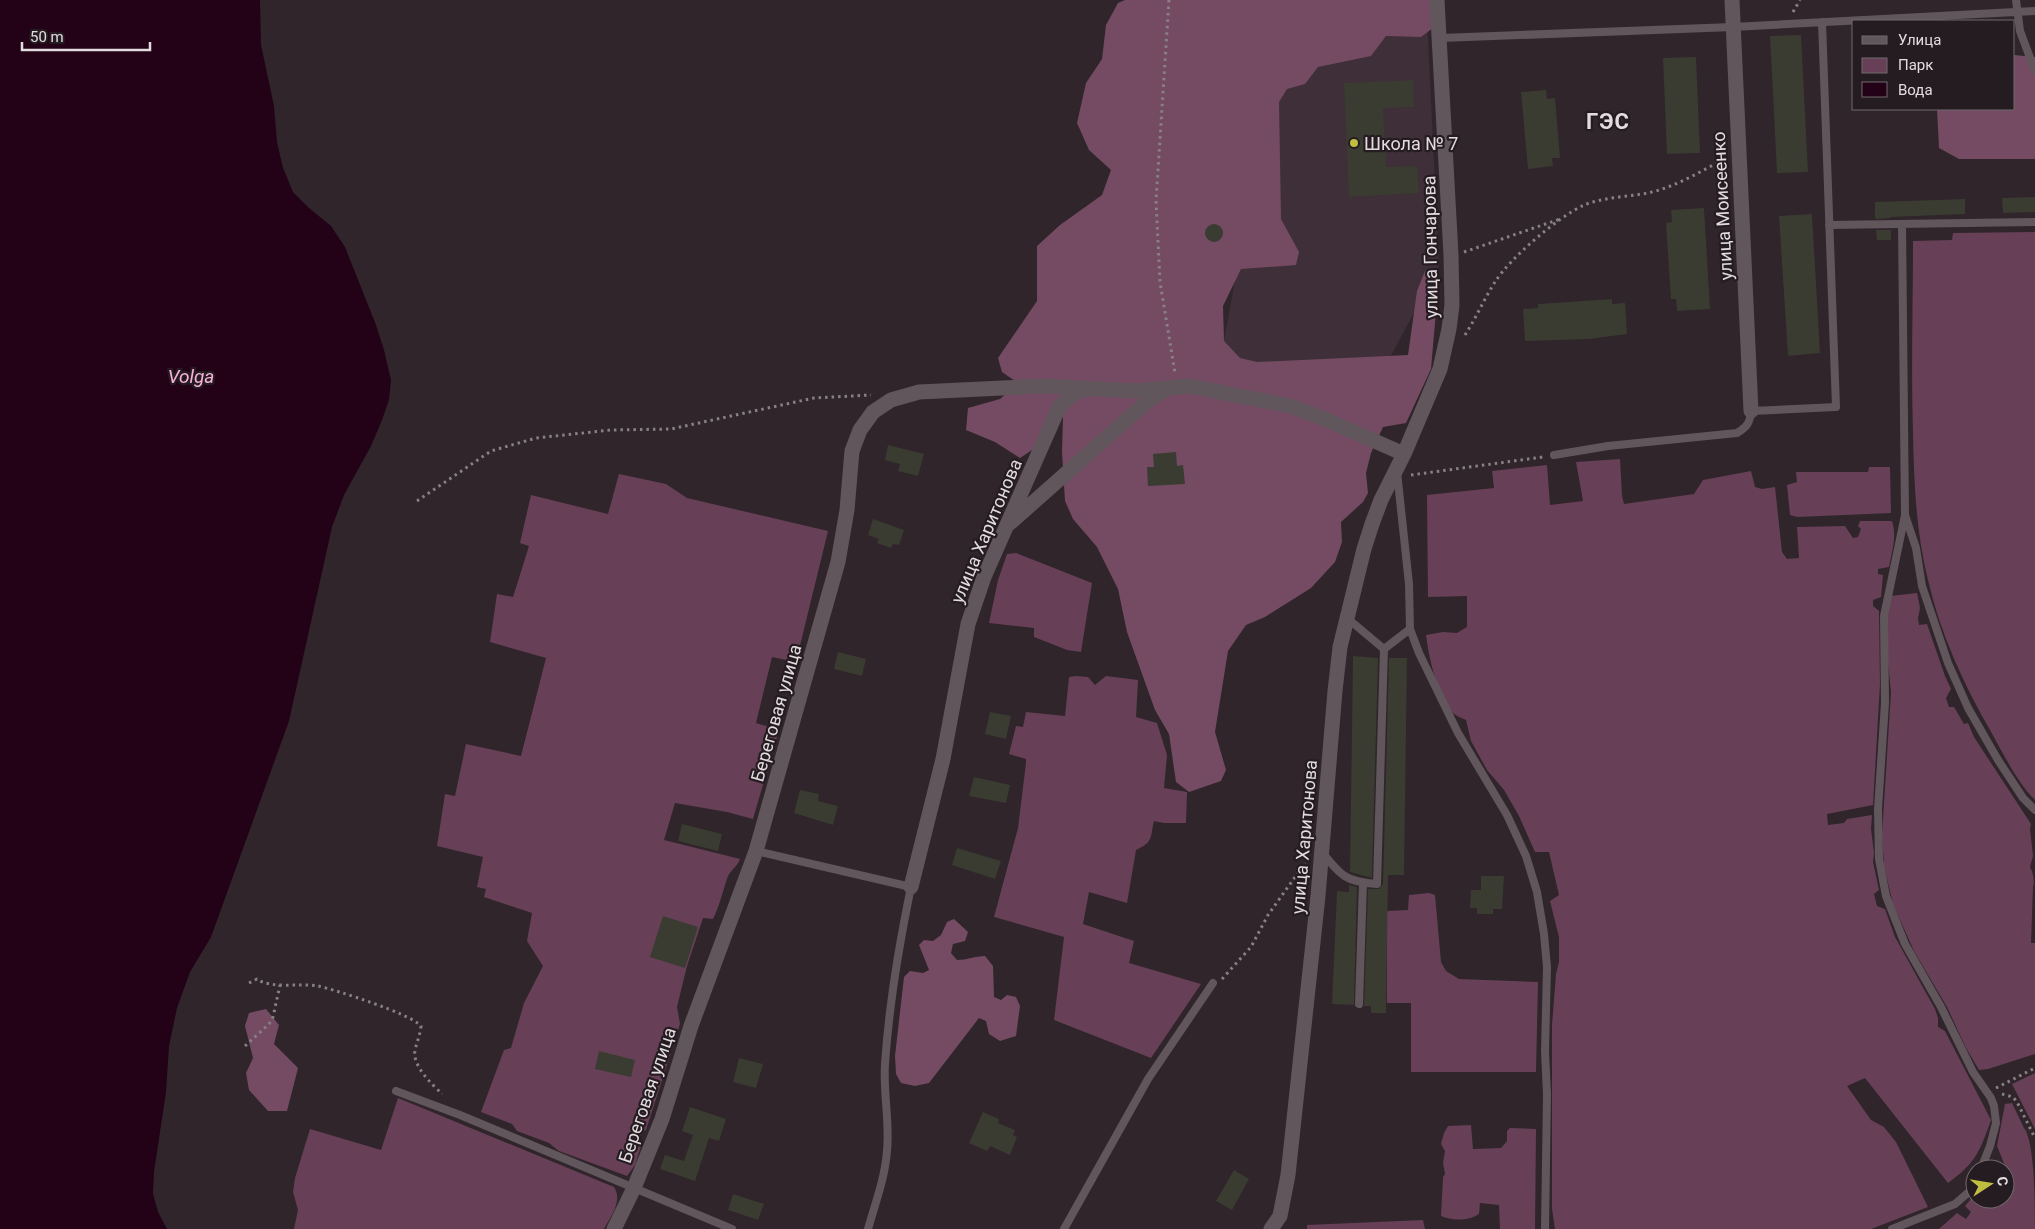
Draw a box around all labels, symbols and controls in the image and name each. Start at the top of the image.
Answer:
scale bar [22,20,150,52]
legend [1852,20,2015,110]
text: 50 m [30,28,64,46]
text: Улица [1898,31,1941,49]
text: Парк [1898,56,1933,74]
text: Вода [1898,81,1933,99]
district label: ГЭС [1586,109,1630,134]
street label: улица Моисеенко [1708,131,1736,281]
place label: Школа № 7 [1364,133,1458,154]
marker: Школа № 7 [1348,137,1360,149]
street label: улица Гончарова [1418,175,1442,319]
water label: Volga [168,365,214,388]
street label: улица Харитонова [946,456,1026,606]
street label: Береговая улица [746,642,806,784]
street label: улица Харитонова [1287,759,1321,915]
street label: Береговая улица [614,1024,680,1166]
north arrow [1965,1159,2015,1209]
text: С [1994,1175,2011,1187]

